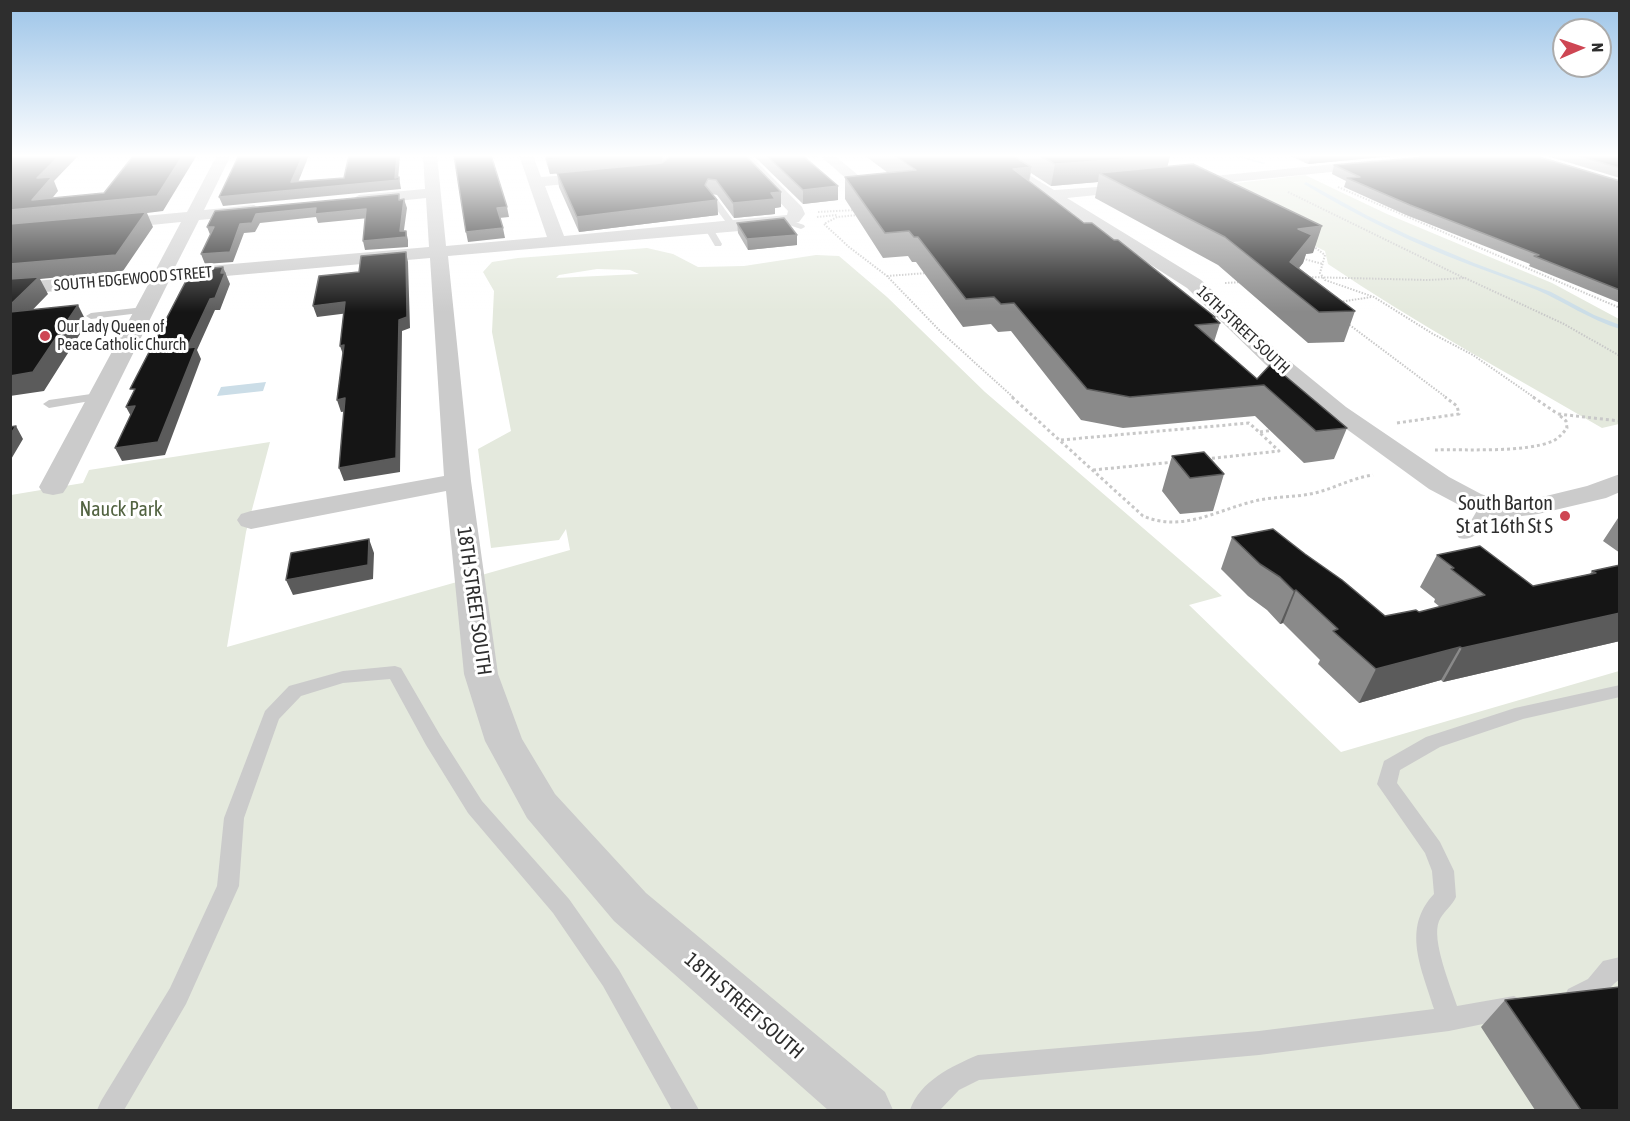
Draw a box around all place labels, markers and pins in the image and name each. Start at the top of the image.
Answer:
place label: Our Lady Queen of Peace Catholic Church [57,317,186,355]
marker: Our Lady Queen of Peace Catholic Church [38,329,52,343]
place label: South Barton St at 16th St S [1456,492,1553,539]
marker: South Barton St at 16th St S [1558,509,1572,523]

